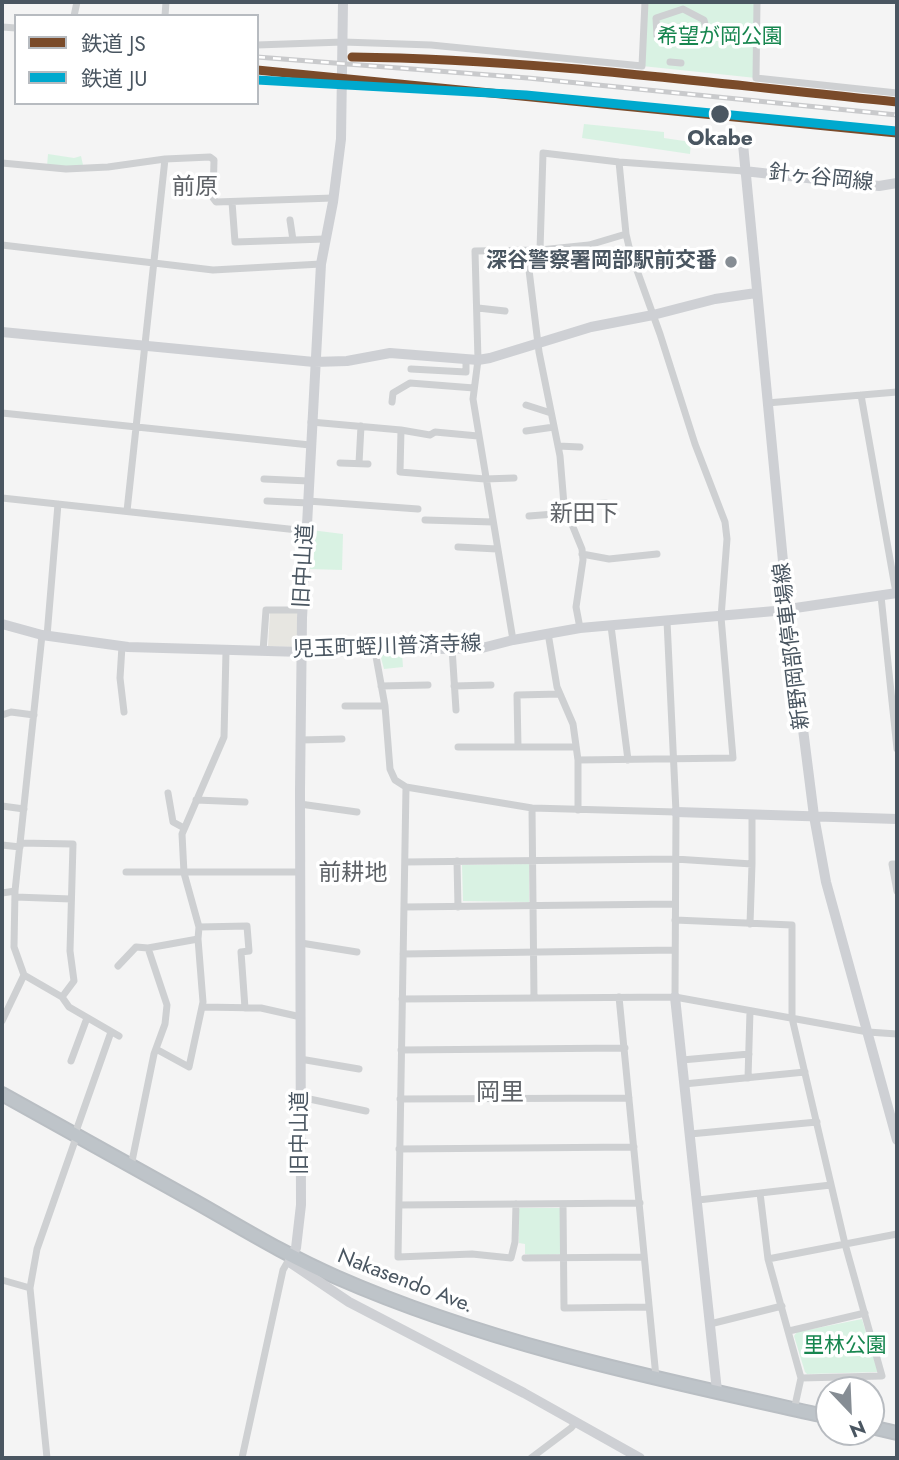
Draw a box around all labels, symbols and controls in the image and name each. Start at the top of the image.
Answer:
legend [14,14,259,105]
park label: 希望が岡公園 [657,25,783,51]
text: 鉄道 JS [81,29,146,59]
text: 鉄道 JU [81,64,148,94]
marker: Okabe [709,103,731,125]
place label: Okabe [687,127,753,153]
street label: 針ヶ谷岡線 [767,161,875,197]
district label: 前原 [172,174,218,202]
place label: 深谷警察署岡部駅前交番 [486,249,717,275]
marker: 深谷警察署岡部駅前交番 [723,254,739,270]
district label: 新田下 [550,501,618,529]
street label: 旧中山道 [290,523,320,609]
street label: 新野岡部停車場線 [770,561,816,731]
street label: 児玉町蛭川普済寺線 [292,632,482,664]
district label: 前耕地 [319,860,387,888]
district label: 岡里 [476,1080,524,1108]
street label: 旧中山道 [288,1091,314,1175]
street label: Nakasendo Ave. [333,1245,477,1319]
park label: 里林公園 [803,1334,887,1360]
north arrow [815,1376,885,1446]
text: N [845,1414,870,1444]

